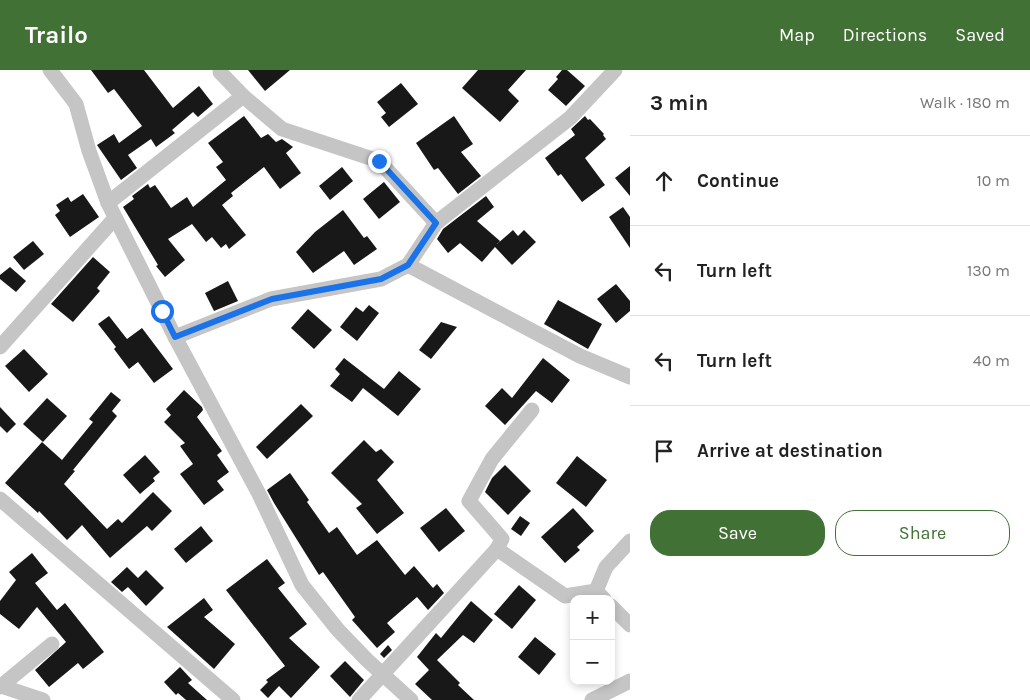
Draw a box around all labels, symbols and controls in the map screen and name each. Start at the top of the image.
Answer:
text: Trailo [25,21,88,49]
text: Map [779,24,815,46]
text: Directions [843,24,927,46]
text: Saved [955,24,1005,46]
text: 3 min [650,91,708,115]
text: Walk · 180 m [920,93,1010,112]
route end [368,150,391,173]
icon: ahead [650,167,678,195]
text: Continue [697,170,779,192]
text: 10 m [976,171,1010,190]
icon: left [650,257,678,285]
text: Turn left [697,260,772,282]
text: 130 m [967,261,1010,280]
route start [151,300,174,323]
icon: left [650,347,678,375]
text: Turn left [697,350,772,372]
text: 40 m [973,351,1010,370]
icon: arrive [650,437,678,465]
text: Arrive at destination [697,440,883,462]
button: Save [650,510,825,556]
button: Share [835,510,1010,556]
map controls [570,595,615,685]
button: + [570,595,615,640]
button: − [570,640,615,685]

